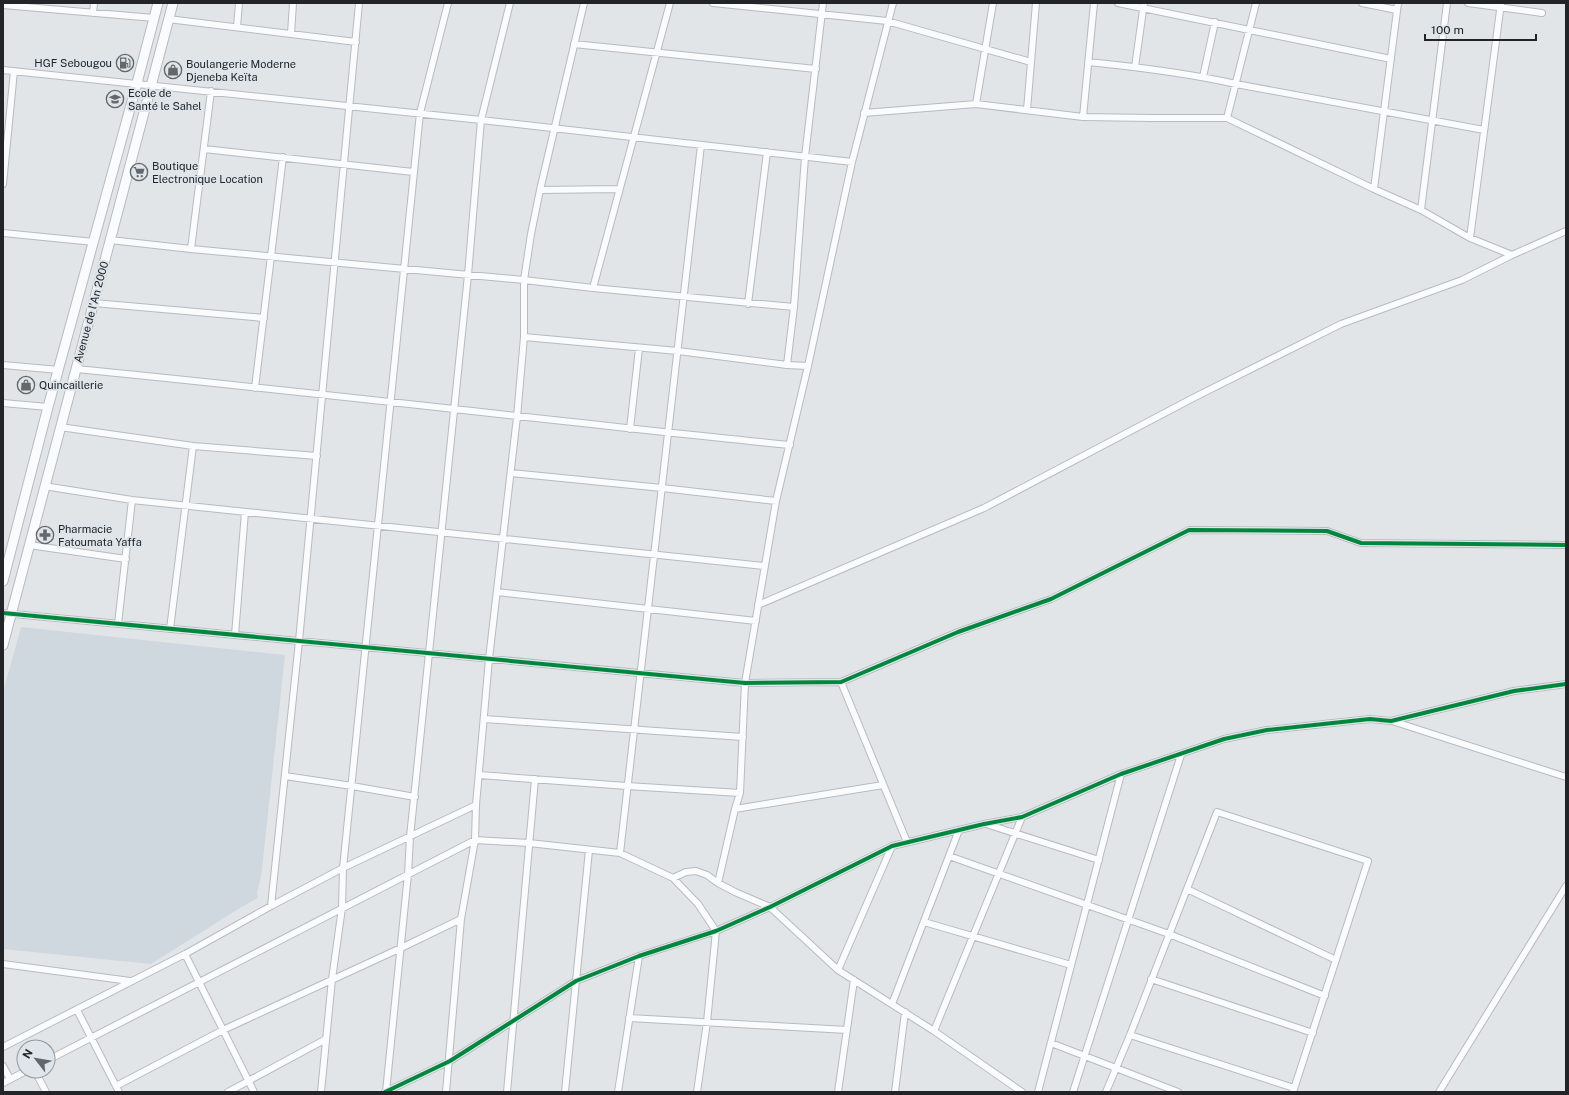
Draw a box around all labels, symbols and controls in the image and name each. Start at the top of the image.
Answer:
scale bar [1425,16,1536,42]
text: 100 m [1431,23,1464,37]
fuel station icon: HGF Sebougou [115,53,135,73]
place label: HGF Sebougou [34,57,112,69]
place label: Boulangerie Moderne Djeneba Keïta [186,58,296,83]
shop icon: Boulangerie Moderne Djeneba Keïta [163,60,183,80]
place label: Ecole de Santé le Sahel [128,87,202,112]
school or university icon: Ecole de Santé le Sahel [105,89,125,109]
place label: Boutique Electronique Location [152,160,263,185]
supermarket icon: Boutique Electronique Location [129,162,149,182]
street label: Avenue de l'An 2000 [72,260,110,364]
shop icon: Quincaillerie [16,375,36,395]
place label: Quincaillerie [39,379,103,391]
place label: Pharmacie Fatoumata Yaffa [58,523,142,548]
pharmacy icon: Pharmacie Fatoumata Yaffa [35,525,55,545]
north arrow [16,1039,56,1079]
text: N [20,1047,35,1061]

